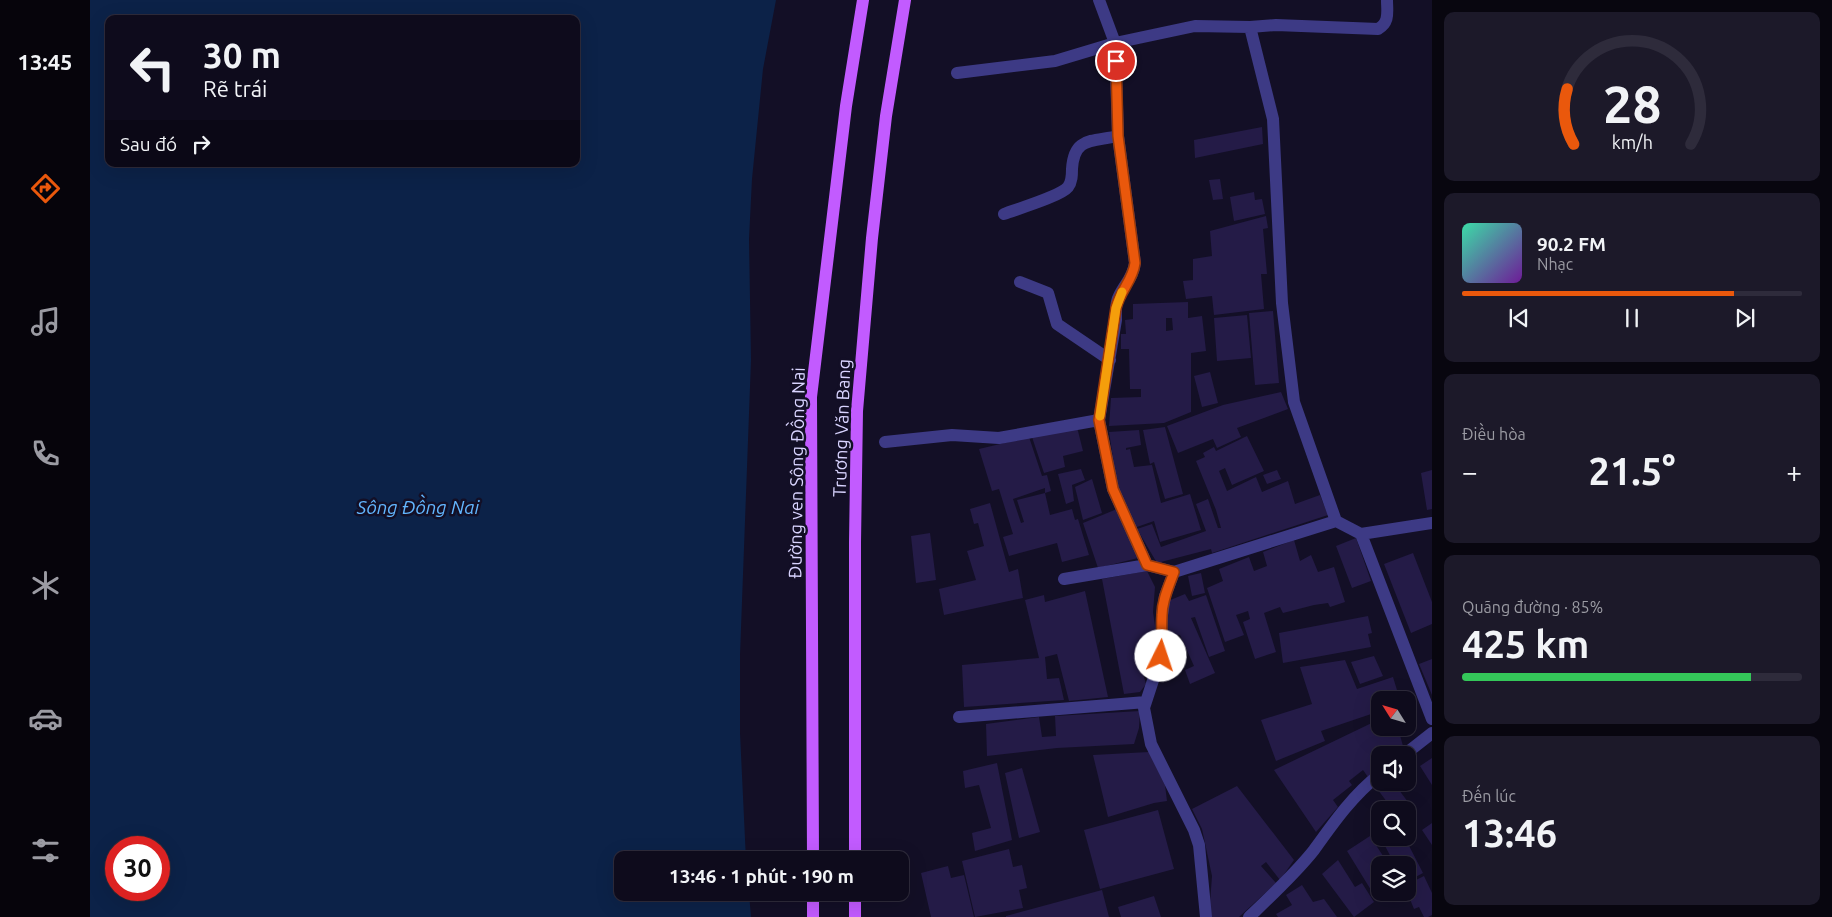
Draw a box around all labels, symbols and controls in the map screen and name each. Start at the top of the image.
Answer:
icon: left [120,35,185,100]
text: 30 m [203,35,281,75]
pin [1095,40,1137,82]
icon: arrive [1102,47,1130,75]
text: 13:45 [17,49,73,74]
text: 28 [1603,75,1661,133]
text: Rẽ trái [203,76,267,101]
icon: right [187,130,215,158]
text: km/h [1611,132,1653,152]
text: Sau đó [120,133,177,155]
icon: directions [28,171,63,206]
text: 90.2 FM [1537,233,1606,255]
text: Nhạc [1537,255,1573,273]
icon: music [28,304,63,339]
icon: previous [1505,304,1533,332]
icon: pause [1618,304,1646,332]
icon: next [1731,304,1759,332]
street label: Trương Văn Bang [829,359,853,497]
street label: Đường ven Sông Đồng Nai [782,367,808,579]
text: Điều hòa [1462,425,1526,443]
icon: phone [28,436,63,471]
text: 21.5° [1588,450,1676,492]
text: − [1462,456,1478,487]
text: + [1786,456,1802,487]
water label: Sông Đồng Nai [356,494,480,518]
icon: climate [28,568,63,603]
text: Quãng đường · 85% [1462,598,1603,616]
text: 425 km [1462,623,1589,665]
position arrow [1134,629,1186,681]
north arrow [1371,691,1416,736]
map controls [1371,691,1416,901]
icon: car [28,701,63,736]
button: sound [1371,746,1416,791]
text: Đến lúc [1462,787,1516,805]
button: search [1371,801,1416,846]
text: 13:46 [1462,812,1557,854]
icon: filters [28,833,63,868]
speed limit sign: 30 [105,836,170,901]
button: layers [1371,856,1416,901]
text: 13:46 · 1 phút · 190 m [669,865,854,887]

